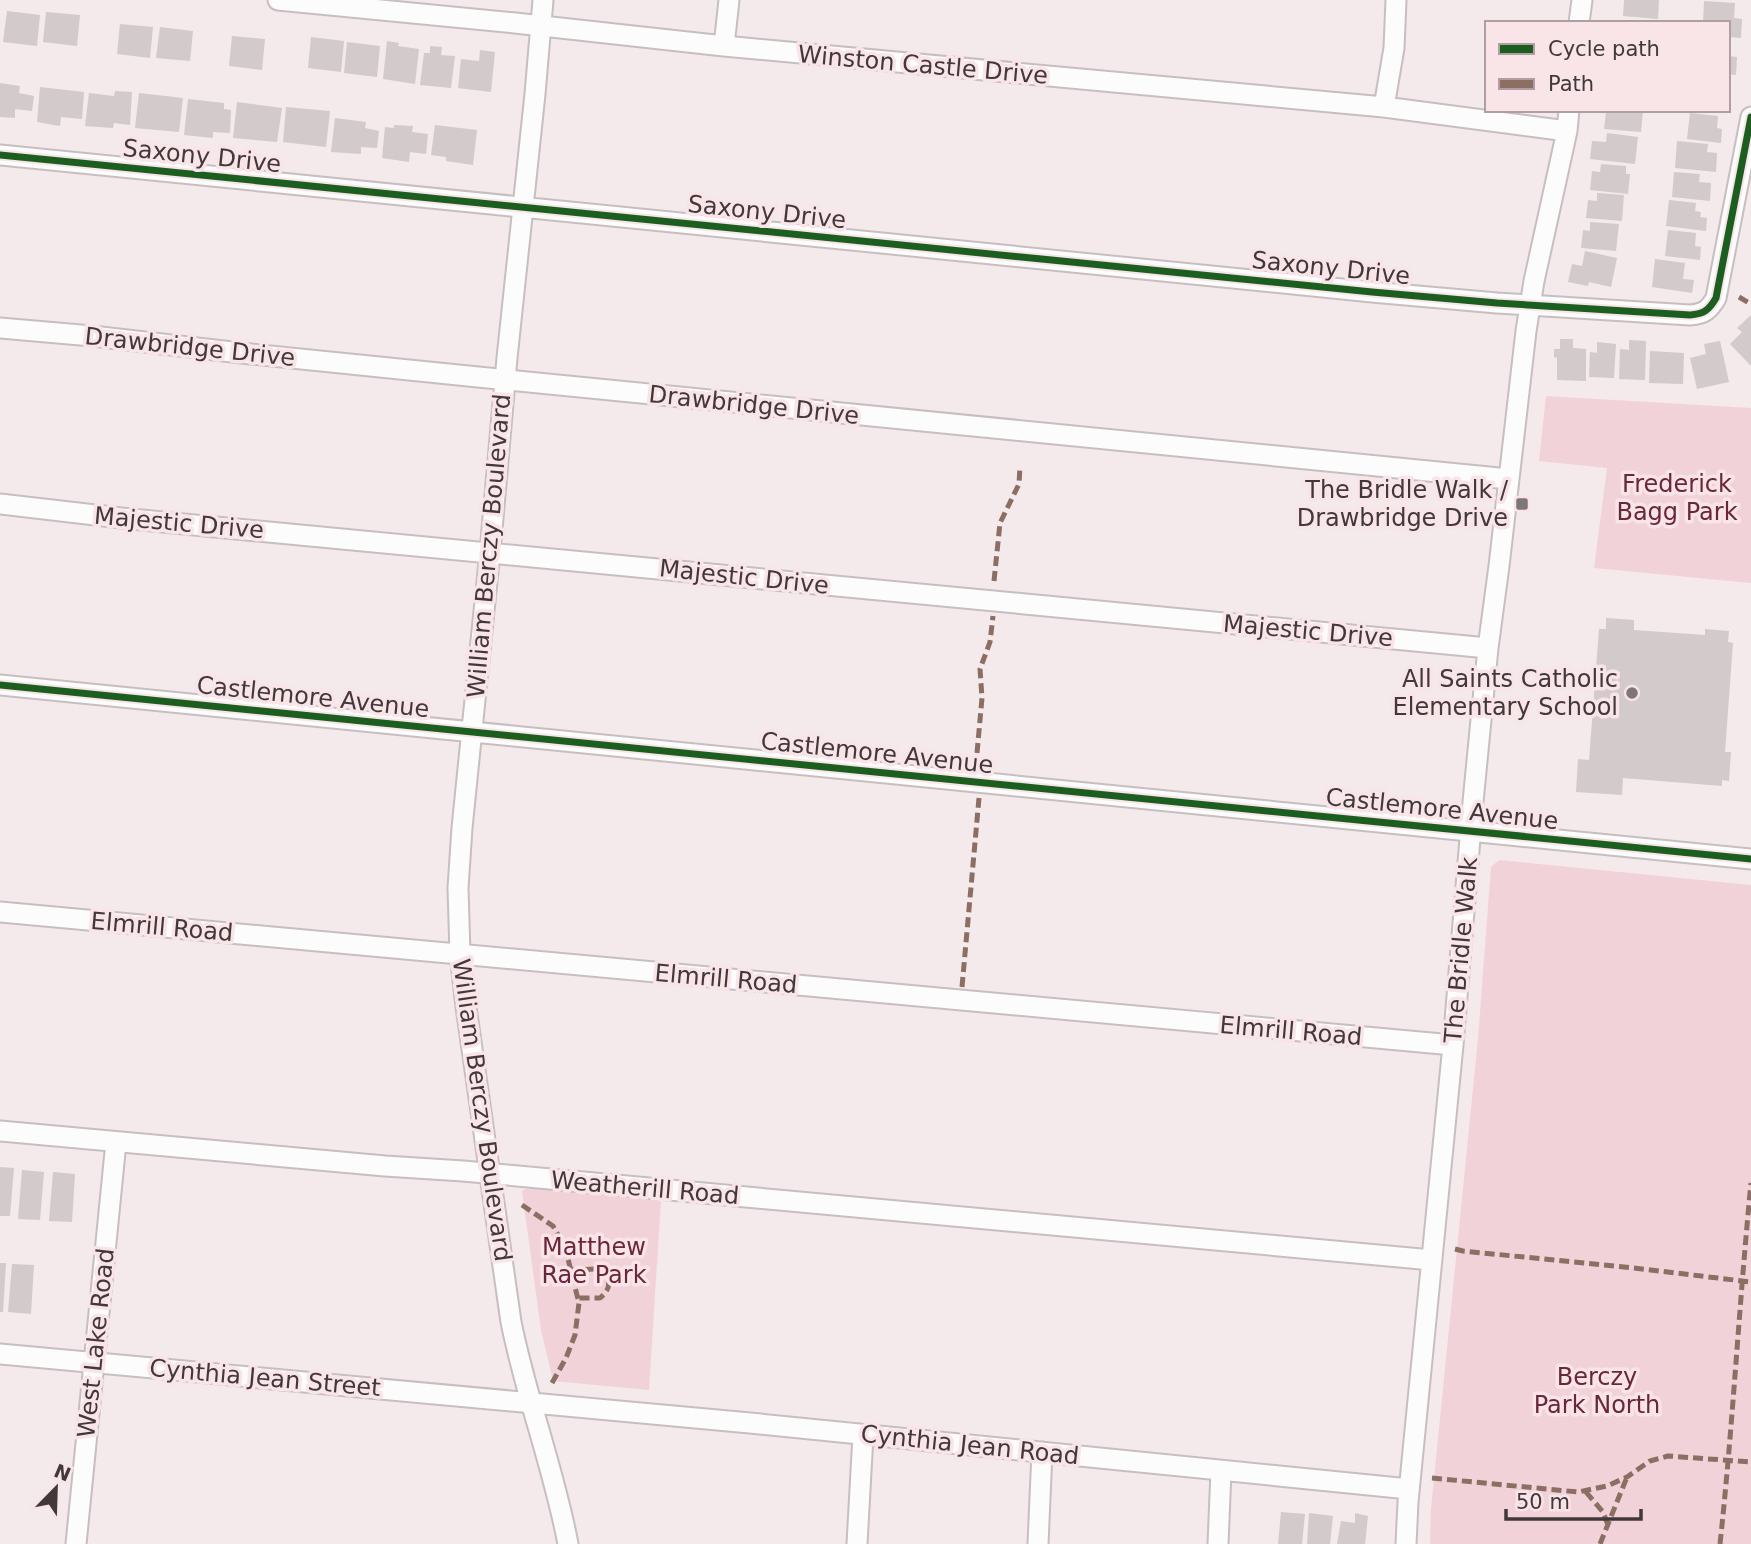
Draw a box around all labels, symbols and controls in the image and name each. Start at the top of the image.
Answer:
legend [1485,21,1730,112]
text: Cycle path [1548,37,1660,61]
street label: Winston Castle Drive [797,40,1049,90]
text: Path [1548,72,1594,96]
street label: Saxony Drive [121,134,283,178]
street label: Saxony Drive [686,190,848,234]
street label: Saxony Drive [1250,246,1412,290]
street label: Drawbridge Drive [83,322,297,372]
street label: Drawbridge Drive [647,380,861,430]
street label: William Berczy Boulevard [462,393,516,699]
park label: Frederick Bagg Park [1616,470,1738,526]
place label: The Bridle Walk / Drawbridge Drive [1297,476,1509,532]
marker: The Bridle Walk / Drawbridge Drive [1514,496,1530,512]
street label: Majestic Drive [93,502,265,544]
street label: Majestic Drive [658,554,830,600]
street label: Majestic Drive [1222,610,1394,652]
place label: All Saints Catholic Elementary School [1393,665,1618,721]
street label: Castlemore Avenue [195,671,431,723]
marker: All Saints Catholic Elementary School [1624,685,1640,701]
street label: Castlemore Avenue [759,727,995,779]
street label: Castlemore Avenue [1324,783,1560,835]
street label: The Bridle Walk [1439,856,1483,1045]
street label: Elmrill Road [90,907,234,947]
street label: William Berczy Boulevard [447,957,517,1263]
street label: Elmrill Road [654,959,798,999]
street label: Elmrill Road [1219,1011,1363,1051]
street label: Weatherill Road [550,1166,740,1210]
park label: Matthew Rae Park [541,1233,647,1289]
street label: West Lake Road [72,1247,120,1439]
street label: Cynthia Jean Street [148,1354,382,1402]
park label: Berczy Park North [1534,1363,1660,1419]
street label: Cynthia Jean Road [859,1420,1081,1470]
north arrow [21,1453,91,1523]
text: N [51,1459,74,1486]
scale bar [1506,1478,1641,1522]
text: 50 m [1516,1490,1570,1514]

